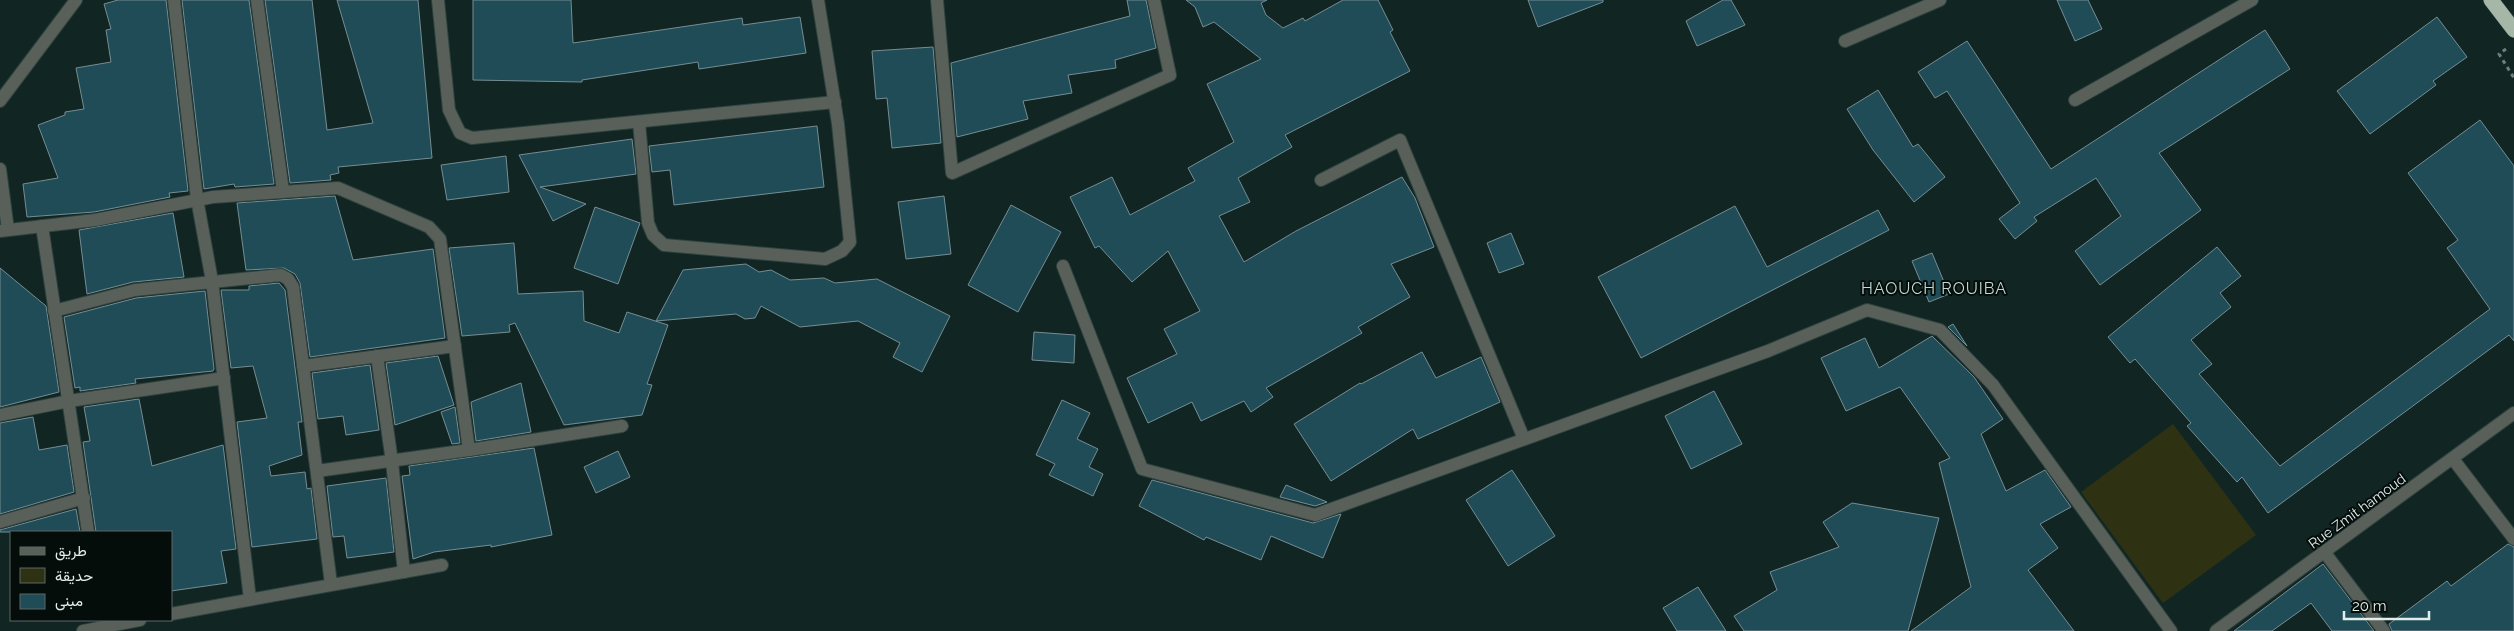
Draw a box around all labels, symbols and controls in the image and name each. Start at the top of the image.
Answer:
district label: HAOUCH ROUIBA [1861,279,2007,298]
street label: Rue Zmit hamoud [2305,470,2409,552]
legend [10,531,172,621]
text: طريق [55,542,87,561]
text: حديقة [55,567,93,585]
scale bar [2344,588,2429,620]
text: مبنى [55,592,83,611]
text: 20 m [2352,597,2387,615]

